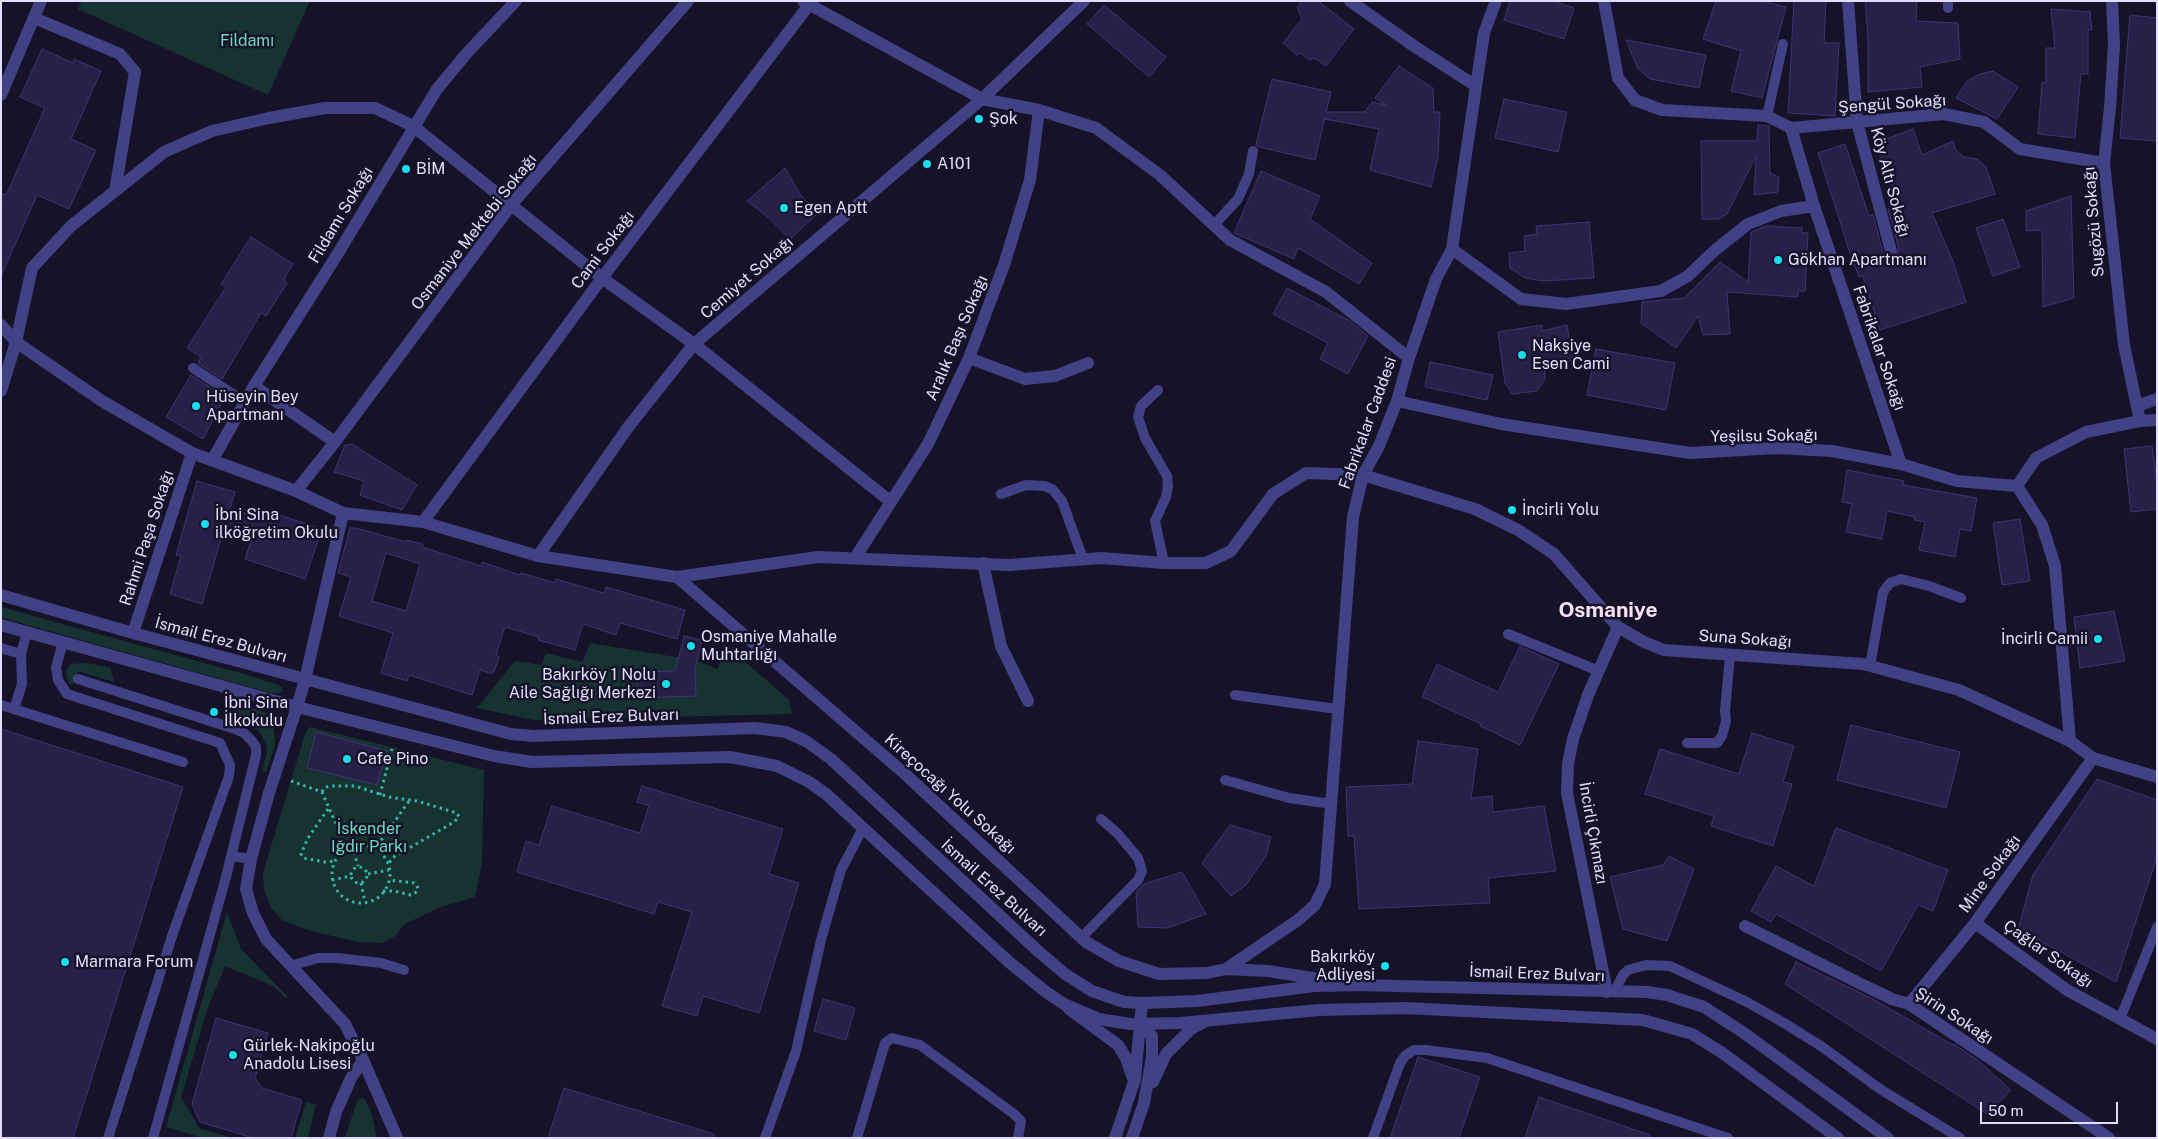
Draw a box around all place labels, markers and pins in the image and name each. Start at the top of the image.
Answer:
place label: Şok [989,109,1018,129]
marker: Şok [973,113,985,125]
place label: A101 [937,154,971,174]
marker: A101 [921,158,933,170]
place label: BİM [416,159,446,179]
marker: BİM [400,163,412,175]
place label: Egen Aptt [794,198,868,218]
marker: Egen Aptt [778,202,790,214]
place label: Gökhan Apartmanı [1788,250,1927,270]
marker: Gökhan Apartmanı [1772,254,1784,266]
place label: Nakşiye Esen Cami [1532,336,1610,374]
marker: Nakşiye Esen Cami [1516,349,1528,361]
place label: Hüseyin Bey Apartmanı [206,387,299,425]
marker: Hüseyin Bey Apartmanı [190,400,202,412]
place label: İncirli Yolu [1522,500,1599,520]
marker: İncirli Yolu [1506,504,1518,516]
place label: İbni Sina ilköğretim Okulu [215,505,338,543]
marker: İbni Sina ilköğretim Okulu [199,518,211,530]
place label: Osmaniye Mahalle Muhtarlığı [701,627,837,665]
place label: İncirli Camii [2001,629,2088,649]
marker: İncirli Camii [2092,633,2104,645]
marker: Osmaniye Mahalle Muhtarlığı [685,640,697,652]
place label: Bakırköy 1 Nolu Aile Sağlığı Merkezi [509,665,656,703]
marker: Bakırköy 1 Nolu Aile Sağlığı Merkezi [660,678,672,690]
place label: İbni Sina İlkokulu [224,693,288,731]
marker: İbni Sina İlkokulu [208,706,220,718]
place label: Cafe Pino [357,749,428,769]
marker: Cafe Pino [341,753,353,765]
place label: Bakırköy Adliyesi [1310,947,1375,985]
place label: Marmara Forum [75,952,193,972]
marker: Marmara Forum [59,956,71,968]
marker: Bakırköy Adliyesi [1379,960,1391,972]
place label: Gürlek-Nakipoğlu Anadolu Lisesi [243,1036,375,1074]
marker: Gürlek-Nakipoğlu Anadolu Lisesi [227,1049,239,1061]

